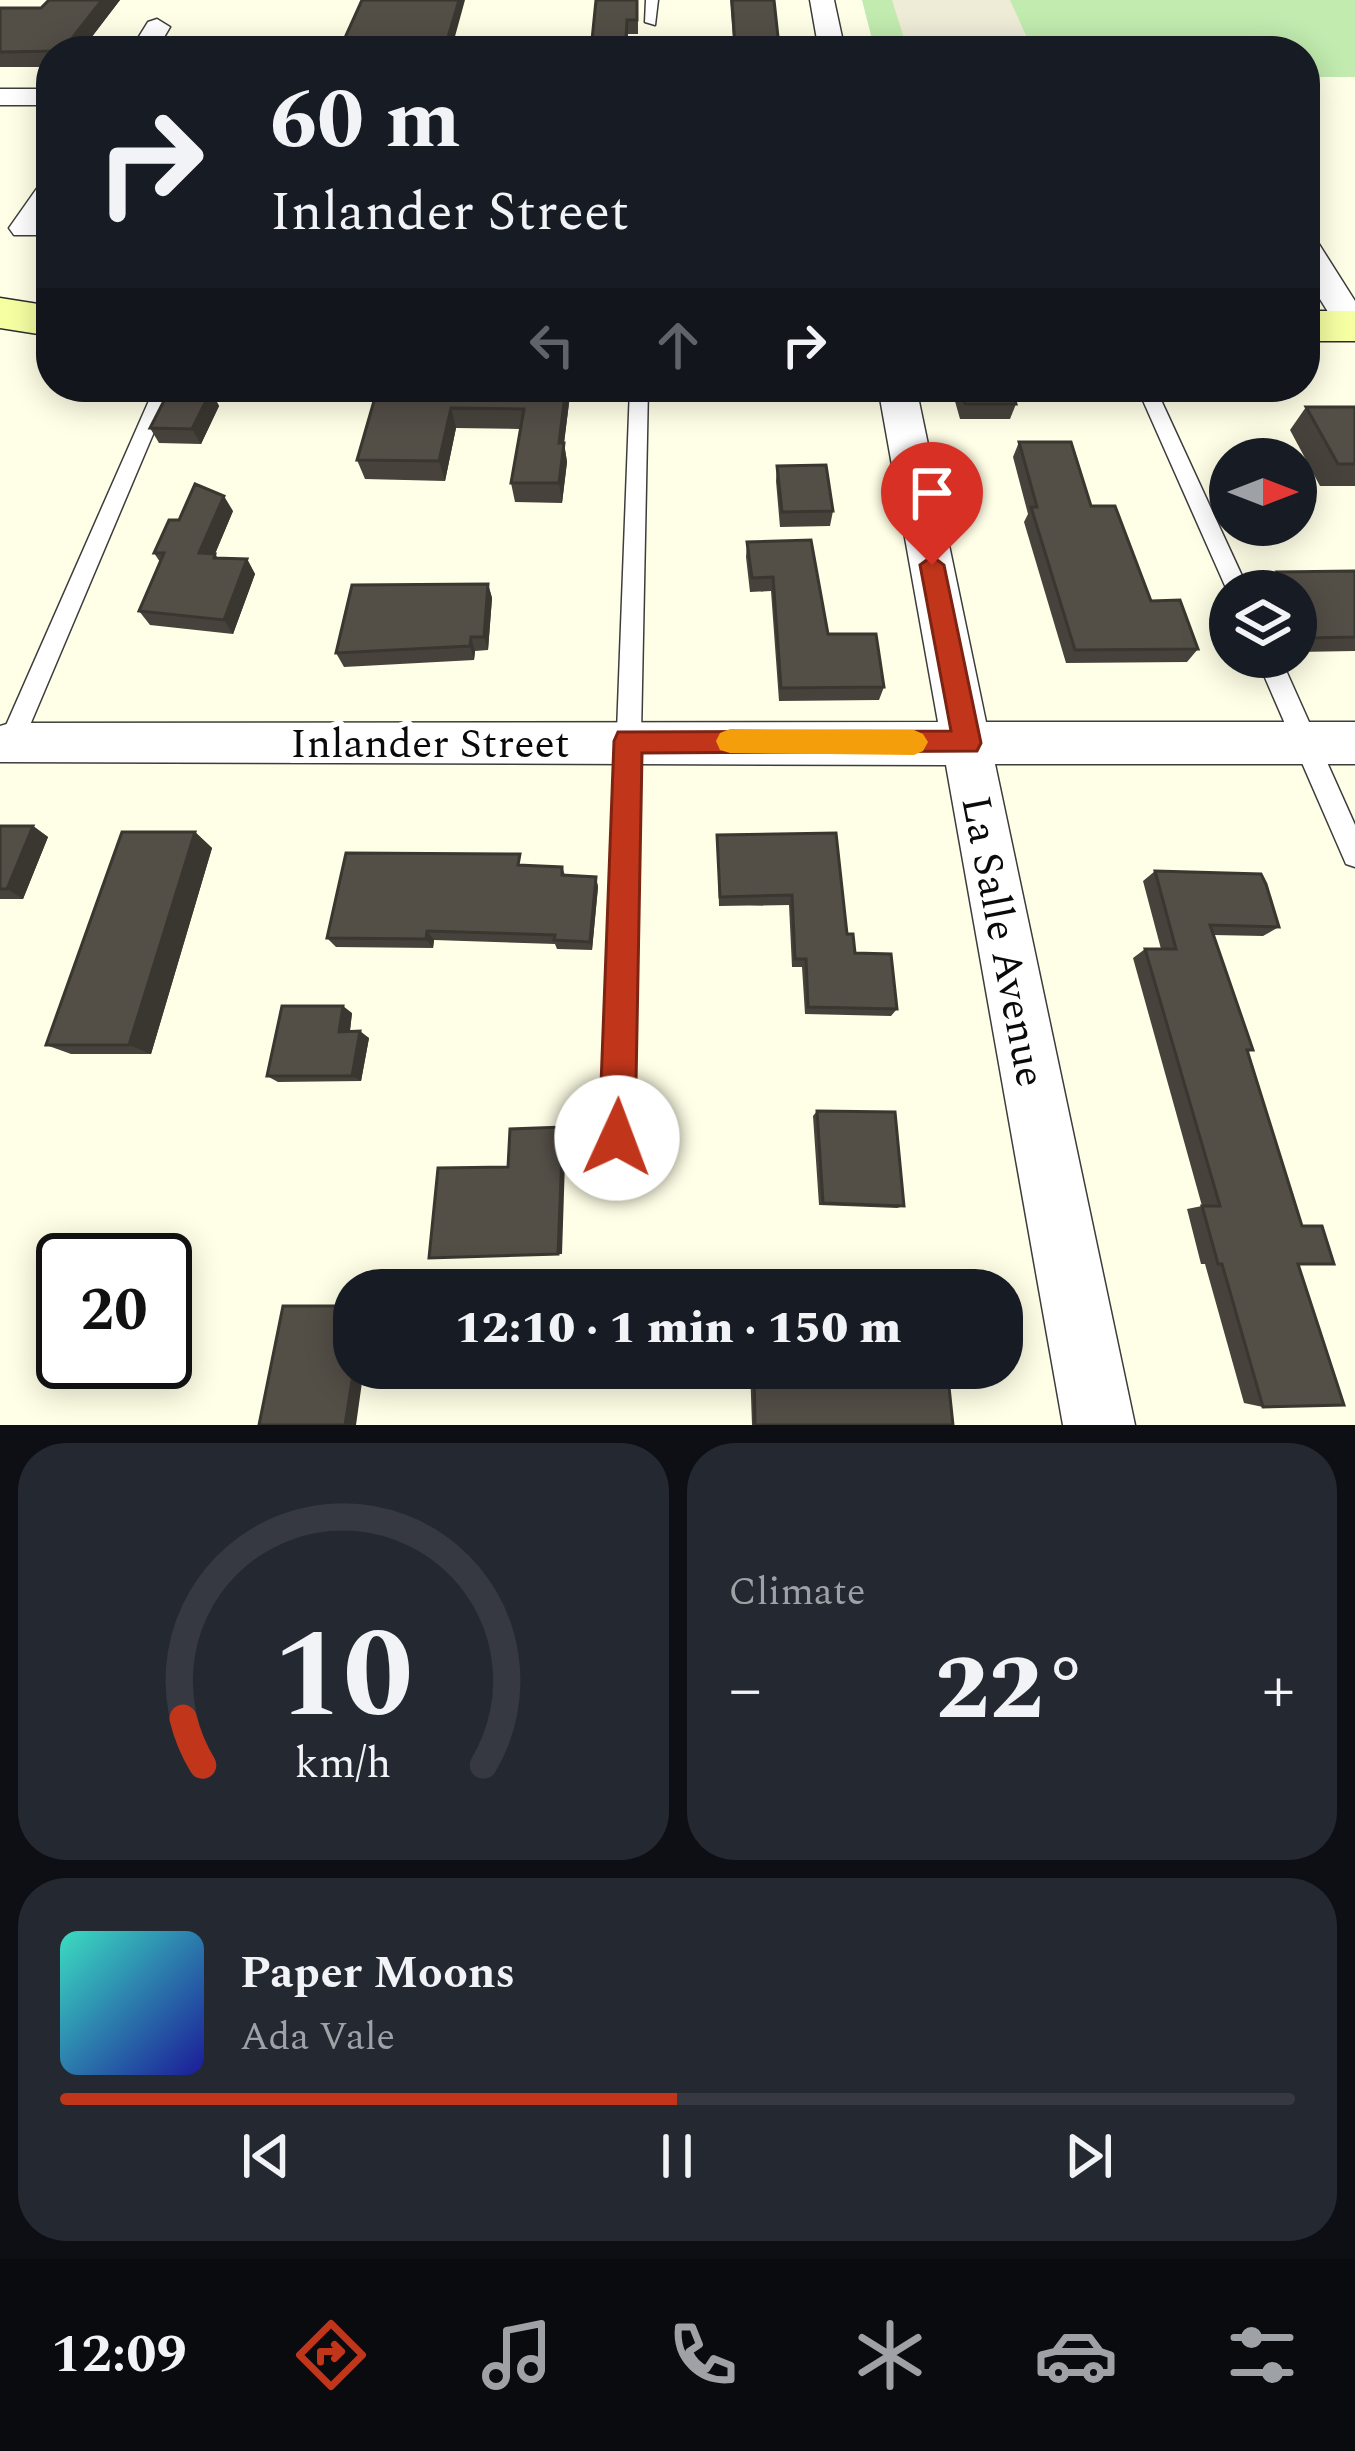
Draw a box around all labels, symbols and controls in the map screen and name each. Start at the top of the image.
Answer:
text: 60 m [270,57,461,185]
icon: right [72,84,228,240]
text: Inlander Street [270,172,629,254]
icon: left [519,312,585,378]
icon: ahead [645,312,711,378]
icon: right [771,312,837,378]
north arrow [1209,438,1317,546]
map controls [1209,438,1317,678]
pin [881,442,983,565]
icon: arrive [899,460,965,526]
button: layers [1209,570,1317,678]
street label: Inlander Street [290,713,570,776]
street label: La Salle Avenue [943,791,1062,1092]
position arrow [554,1075,680,1201]
speed limit sign: 20 [36,1233,192,1389]
text: 12:10 · 1 min · 150 m [455,1294,901,1363]
text: Climate [729,1563,866,1622]
text: 10 [273,1582,413,1772]
text: 22° [935,1622,1088,1759]
text: − [729,1640,762,1741]
text: + [1262,1640,1295,1741]
text: km/h [295,1731,392,1796]
text: Paper Moons [240,1939,515,2008]
text: Ada Vale [240,2008,395,2067]
icon: previous [233,2123,299,2189]
icon: pause [644,2123,710,2189]
icon: next [1056,2123,1122,2189]
icon: directions [289,2313,373,2397]
icon: music [475,2313,559,2397]
icon: phone [661,2313,745,2397]
icon: climate [848,2313,932,2397]
icon: car [1034,2313,1118,2397]
icon: filters [1220,2313,1304,2397]
text: 12:09 [51,2314,187,2396]

